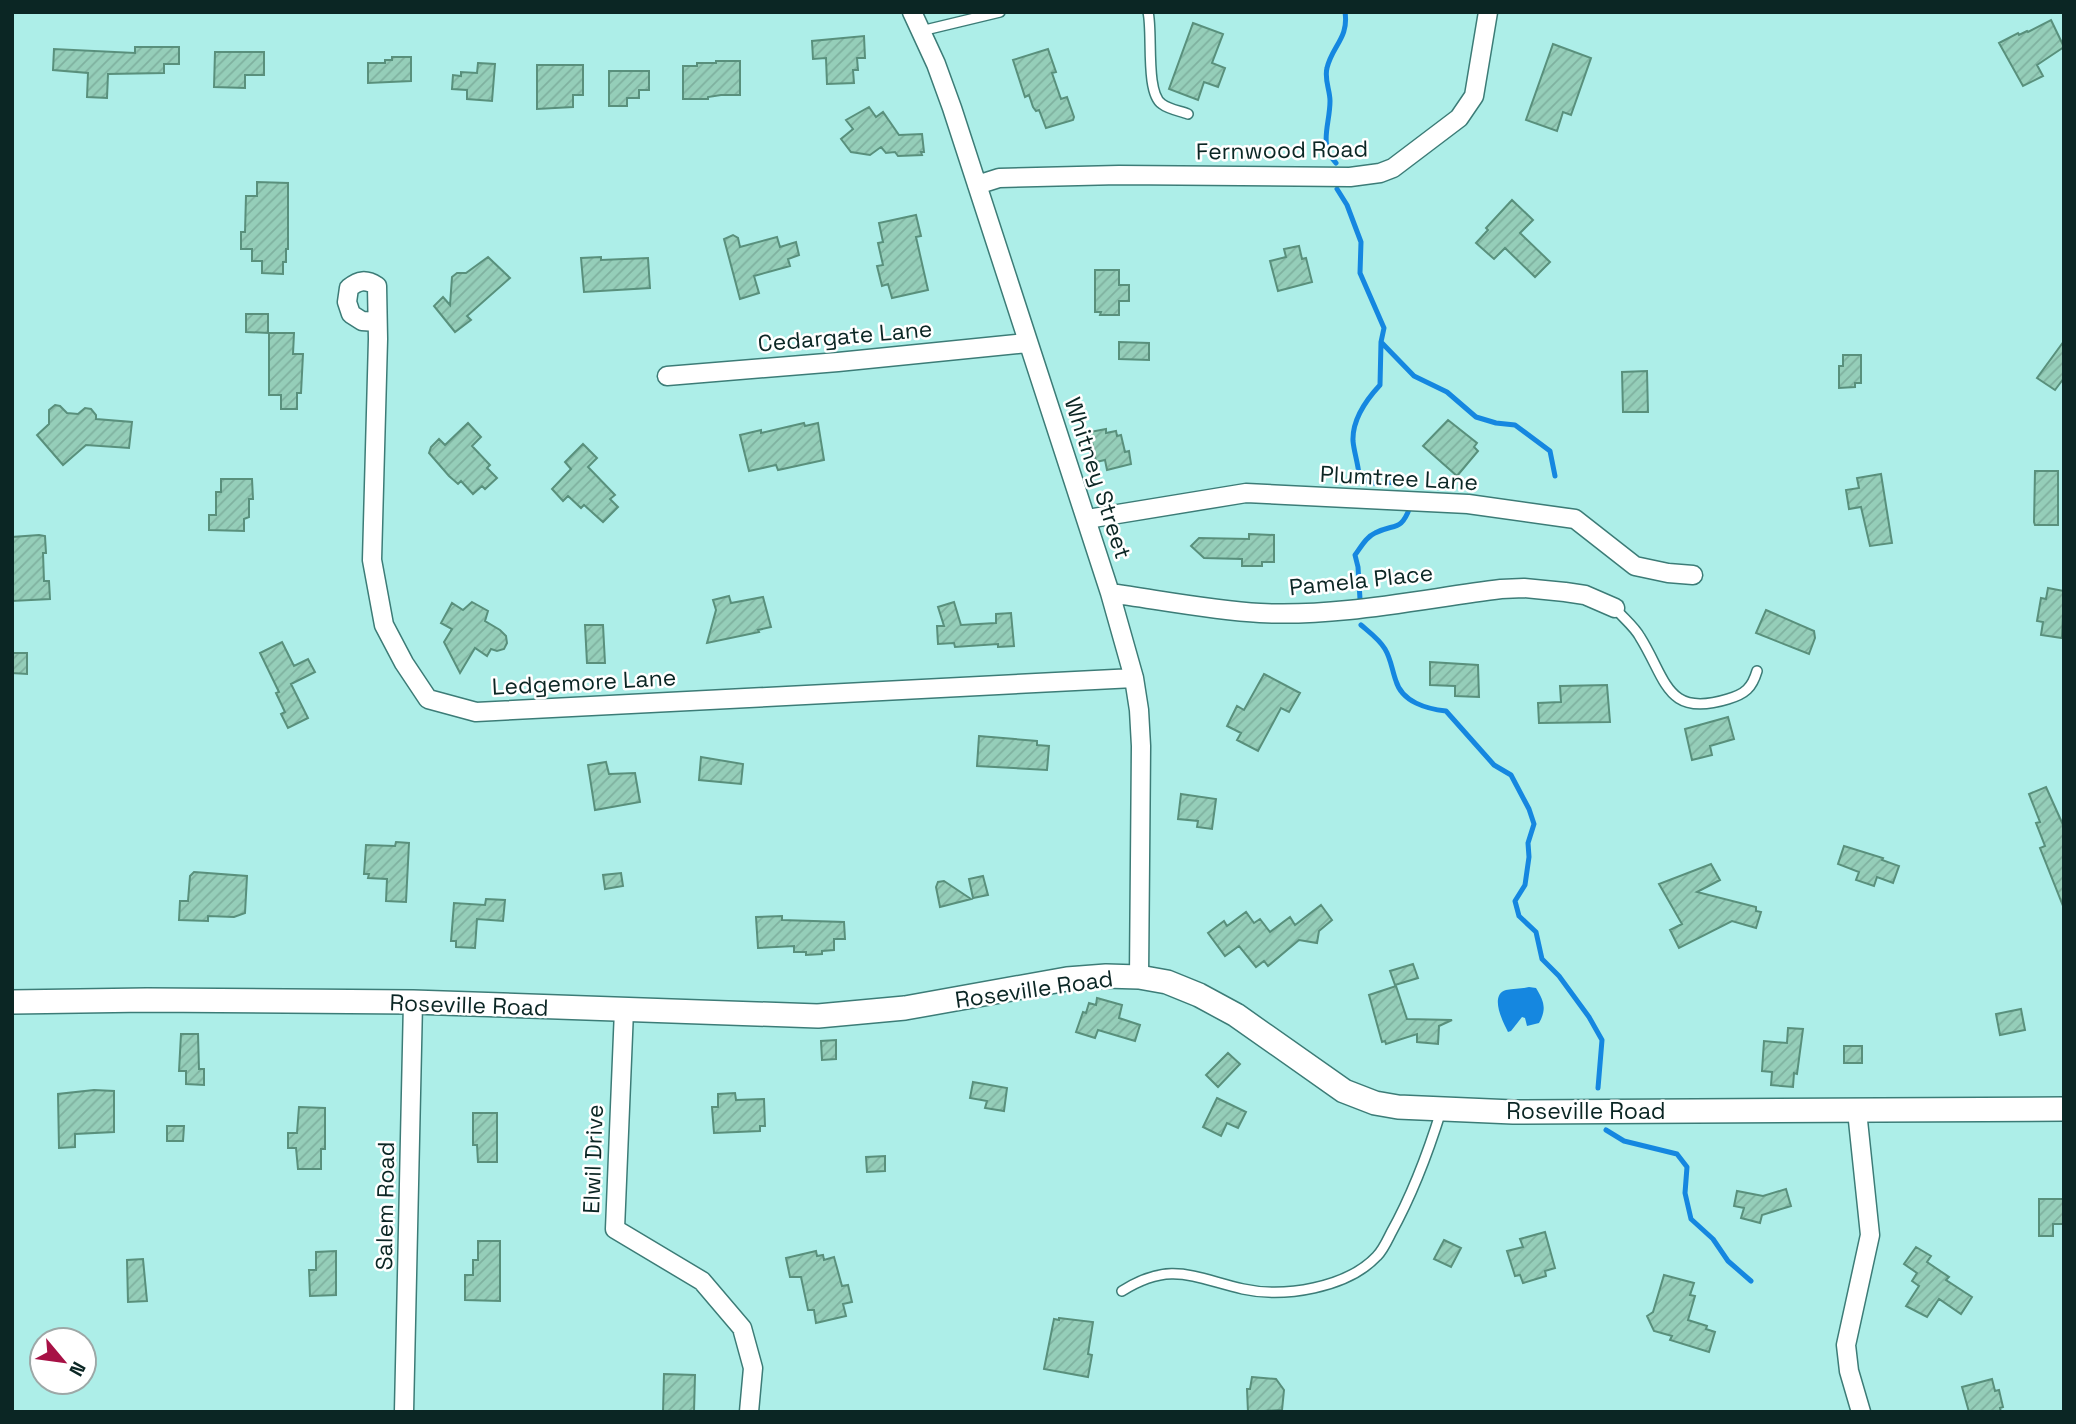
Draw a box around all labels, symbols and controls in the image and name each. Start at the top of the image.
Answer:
street label: Fernwood Road [1196,133,1368,167]
street label: Cedargate Lane [756,313,934,359]
street label: Whitney Street [1058,393,1138,563]
street label: Plumtree Lane [1319,459,1479,497]
street label: Pamela Place [1287,558,1435,602]
street label: Ledgemore Lane [491,662,677,702]
street label: Roseville Road [953,963,1115,1015]
street label: Roseville Road [389,987,549,1023]
street label: Roseville Road [1506,1096,1666,1126]
street label: Elwil Drive [576,1104,610,1214]
street label: Salem Road [369,1141,401,1271]
north arrow [28,1326,98,1396]
text: N [63,1357,91,1381]

